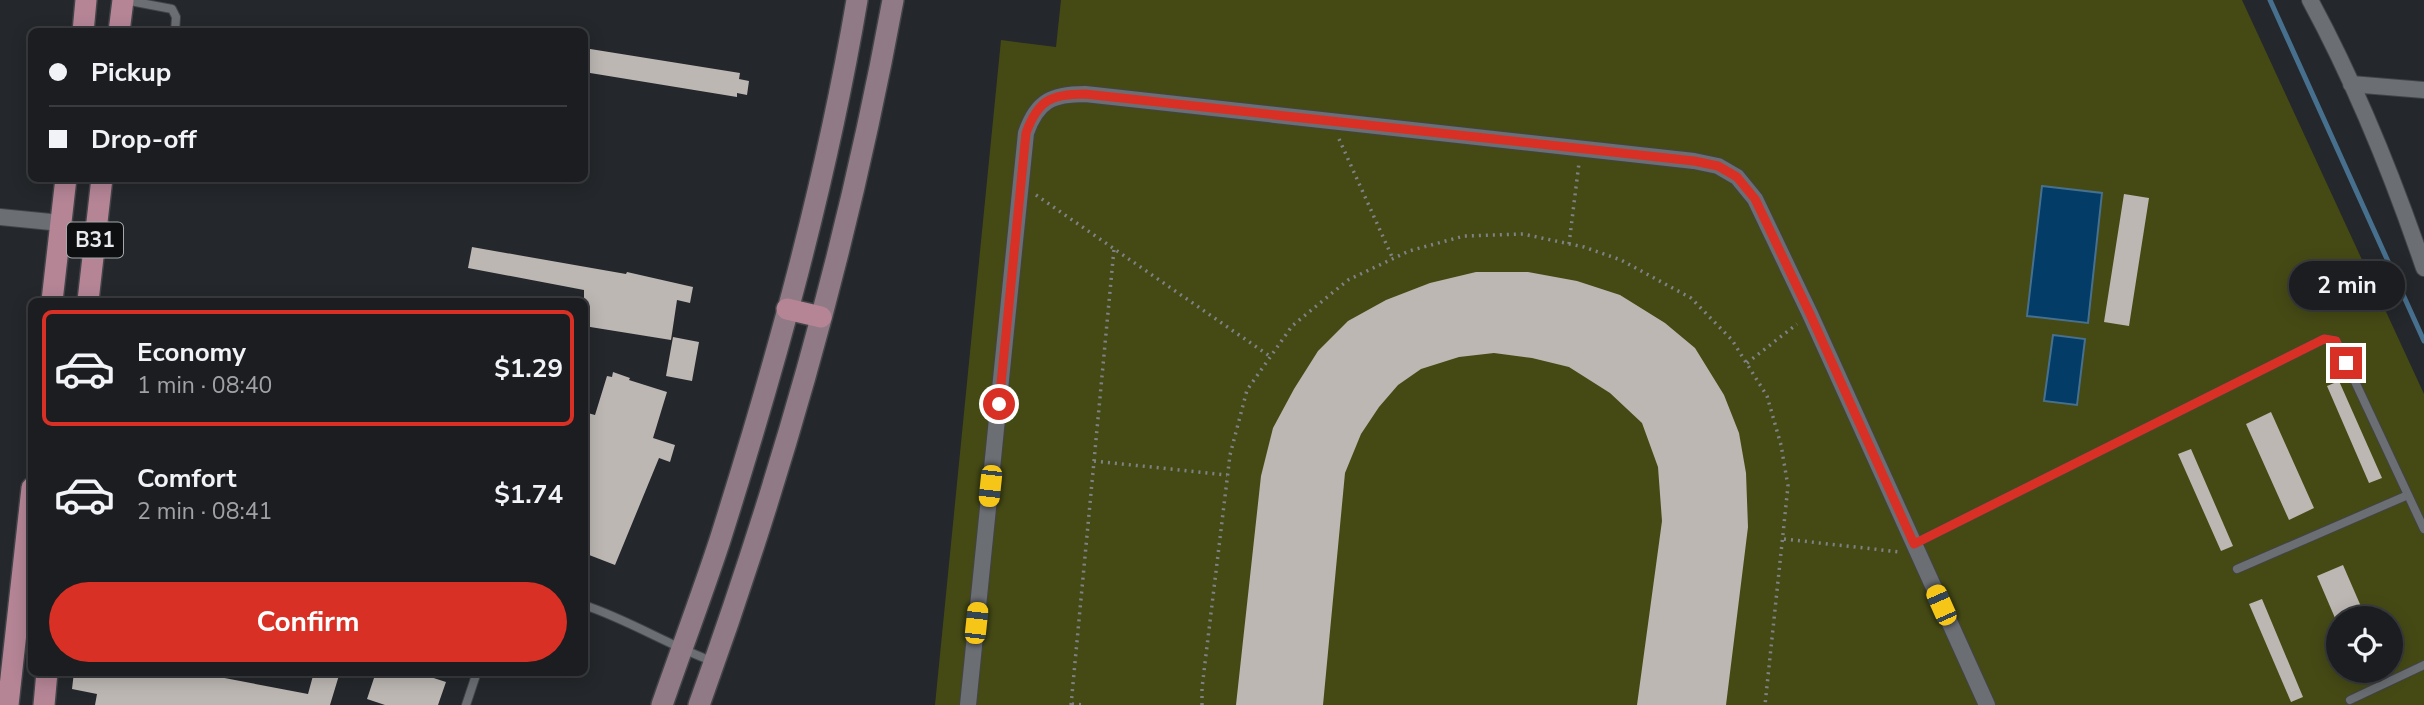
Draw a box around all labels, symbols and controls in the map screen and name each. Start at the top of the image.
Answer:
text: Pickup [91,55,171,90]
text: Drop-off [91,122,197,157]
road number: B31 [67,222,123,258]
callout: 2 min [2288,262,2404,310]
text: 2 min [2317,270,2377,301]
text: Economy [137,335,246,370]
icon: car [53,337,116,400]
route end [2330,347,2362,379]
text: $1.29 [494,351,563,386]
text: 1 min · 08:40 [137,370,272,401]
route start [983,388,1015,420]
text: Comfort [137,461,237,496]
icon: car [53,463,116,526]
car [978,464,1003,508]
text: $1.74 [494,477,563,512]
text: 2 min · 08:41 [137,496,272,527]
button: Confirm [49,582,567,662]
car [1923,582,1960,628]
car [964,601,989,645]
map controls [2326,606,2403,683]
button: locate [2326,606,2403,683]

